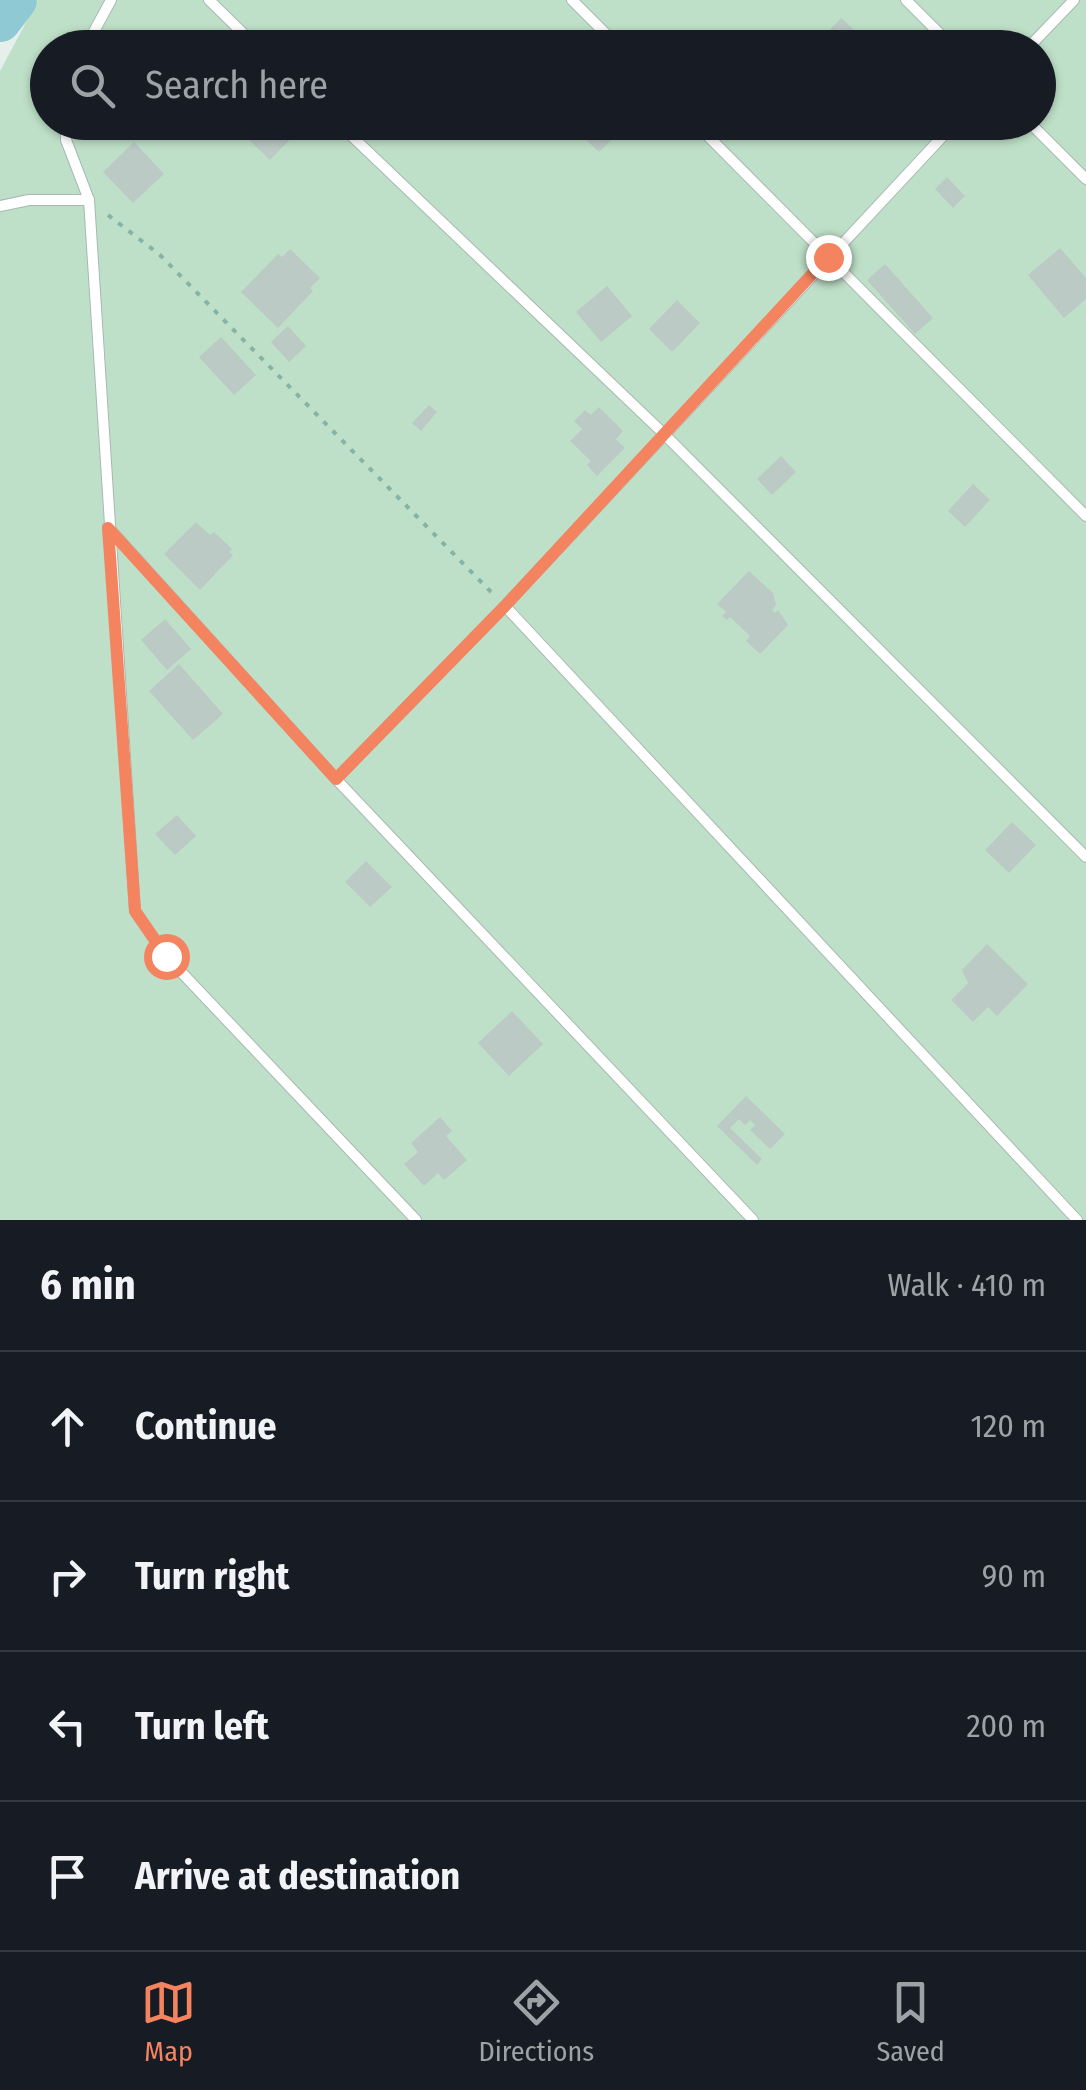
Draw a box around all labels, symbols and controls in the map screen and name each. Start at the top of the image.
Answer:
search box [30,30,1056,140]
icon: search [65,58,120,113]
text: Search here [145,62,328,108]
route end [806,235,852,281]
route start [144,934,190,980]
text: 6 min [40,1260,136,1310]
text: Walk · 410 m [887,1266,1046,1304]
icon: ahead [40,1399,95,1454]
text: Continue [135,1403,276,1449]
text: 120 m [971,1407,1046,1445]
icon: right [40,1549,95,1604]
text: Turn right [135,1553,289,1599]
text: 90 m [982,1557,1046,1595]
icon: left [40,1699,95,1754]
text: Turn left [135,1703,269,1749]
text: 200 m [966,1707,1046,1745]
icon: arrive [40,1849,95,1904]
text: Arrive at destination [135,1853,460,1899]
tab: Map [141,1975,196,2068]
tab: Directions [478,1975,594,2068]
tab: Saved [876,1975,945,2068]

